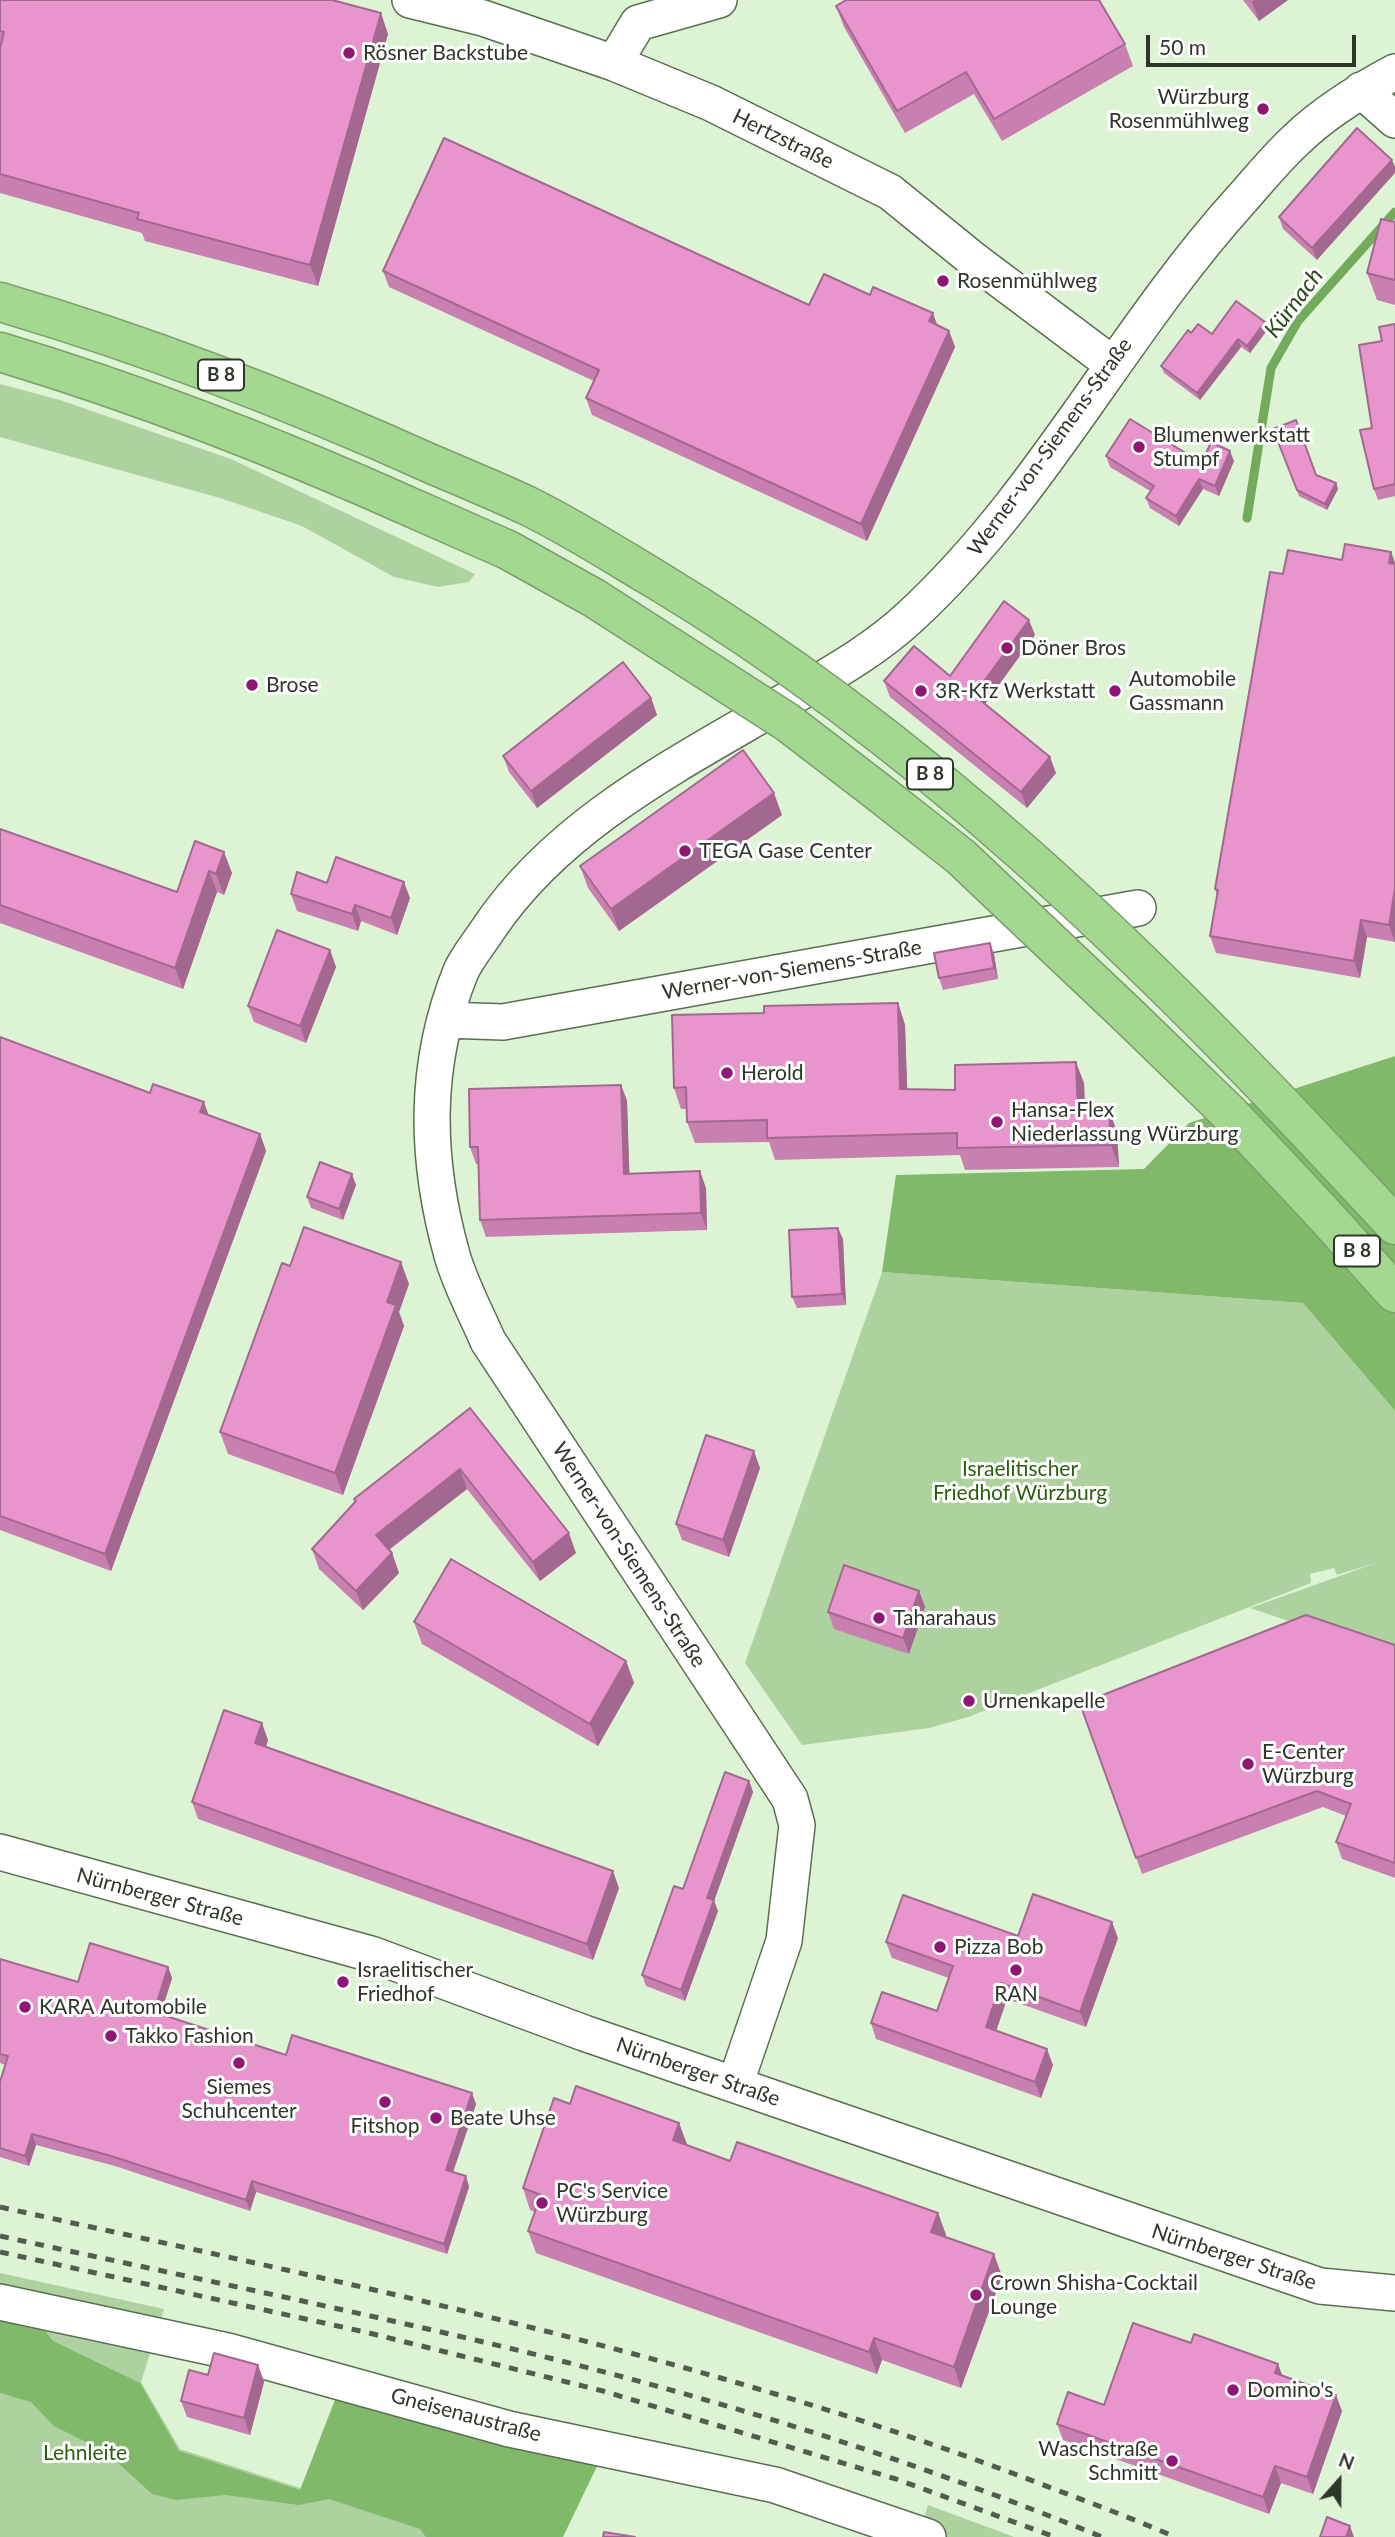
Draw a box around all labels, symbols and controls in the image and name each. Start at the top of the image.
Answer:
scale bar [1150,21,1360,65]
text: 50 m [1159,34,1206,59]
place label: Rösner Backstube [363,40,528,66]
marker: Rösner Backstube [341,45,357,61]
place label: Würzburg Rosenmühlweg [1109,84,1249,134]
marker: Würzburg Rosenmühlweg [1255,101,1271,117]
street label: Hertzstraße [728,104,838,174]
water label: Kürnach [1259,263,1329,343]
place label: Rosenmühlweg [957,268,1097,294]
marker: Rosenmühlweg [935,273,951,289]
street label: Werner-von-Siemens-Straße [962,333,1138,561]
road number: B 8 [198,360,244,390]
place label: Blumenwerkstatt Stumpf [1153,422,1310,472]
marker: Blumenwerkstatt Stumpf [1131,439,1147,455]
place label: Döner Bros [1021,635,1126,661]
marker: Döner Bros [999,640,1015,656]
place label: Automobile Gassmann [1129,666,1236,716]
place label: Brose [266,672,319,698]
marker: Brose [244,677,260,693]
place label: 3R-Kfz Werkstatt [935,678,1095,704]
marker: 3R-Kfz Werkstatt [913,683,929,699]
marker: Automobile Gassmann [1107,683,1123,699]
road number: B 8 [907,758,953,790]
place label: TEGA Gase Center [699,838,872,864]
marker: TEGA Gase Center [677,843,693,859]
street label: Werner-von-Siemens-Straße [660,935,924,1005]
place label: Herold [741,1060,804,1086]
marker: Herold [719,1065,735,1081]
place label: Hansa-Flex Niederlassung Würzburg [1011,1097,1238,1147]
marker: Hansa-Flex Niederlassung Würzburg [989,1114,1005,1130]
road number: B 8 [1334,1236,1380,1266]
street label: Werner-von-Siemens-Straße [547,1438,711,1672]
park label: Israelitischer Friedhof Würzburg [933,1456,1107,1506]
place label: Taharahaus [893,1605,996,1631]
marker: Taharahaus [871,1610,887,1626]
place label: Urnenkapelle [983,1688,1105,1714]
marker: Urnenkapelle [961,1693,977,1709]
place label: E-Center Würzburg [1262,1739,1354,1789]
marker: E-Center Würzburg [1240,1756,1256,1772]
street label: Nürnberger Straße [74,1863,246,1931]
place label: Pizza Bob [954,1934,1043,1960]
marker: Pizza Bob [932,1939,948,1955]
place label: Israelitischer Friedhof [357,1957,473,2007]
marker: RAN [1008,1962,1024,1978]
marker: Israelitischer Friedhof [335,1974,351,1990]
place label: RAN [994,1981,1038,2007]
place label: KARA Automobile [39,1994,207,2020]
marker: KARA Automobile [17,1999,33,2015]
place label: Takko Fashion [125,2023,254,2049]
marker: Takko Fashion [103,2028,119,2044]
street label: Nürnberger Straße [613,2032,783,2112]
marker: Siemes Schuhcenter [231,2055,247,2071]
place label: Siemes Schuhcenter [181,2074,297,2124]
marker: Fitshop [377,2094,393,2110]
place label: Beate Uhse [450,2105,556,2131]
marker: Beate Uhse [428,2110,444,2126]
place label: Fitshop [351,2113,419,2139]
place label: PC's Service Würzburg [556,2178,668,2228]
marker: PC's Service Würzburg [534,2195,550,2211]
street label: Nürnberger Straße [1148,2218,1320,2296]
place label: Crown Shisha-Cocktail Lounge [990,2270,1198,2320]
marker: Crown Shisha-Cocktail Lounge [968,2287,984,2303]
place label: Domino's [1247,2377,1333,2403]
marker: Domino's [1225,2382,1241,2398]
street label: Gneisenaustraße [388,2383,544,2447]
place label: Waschstraße Schmitt [1038,2436,1158,2486]
park label: Lehnleite [43,2440,127,2466]
north arrow [1304,2446,1374,2516]
text: N [1336,2448,1358,2474]
marker: Waschstraße Schmitt [1164,2453,1180,2469]

